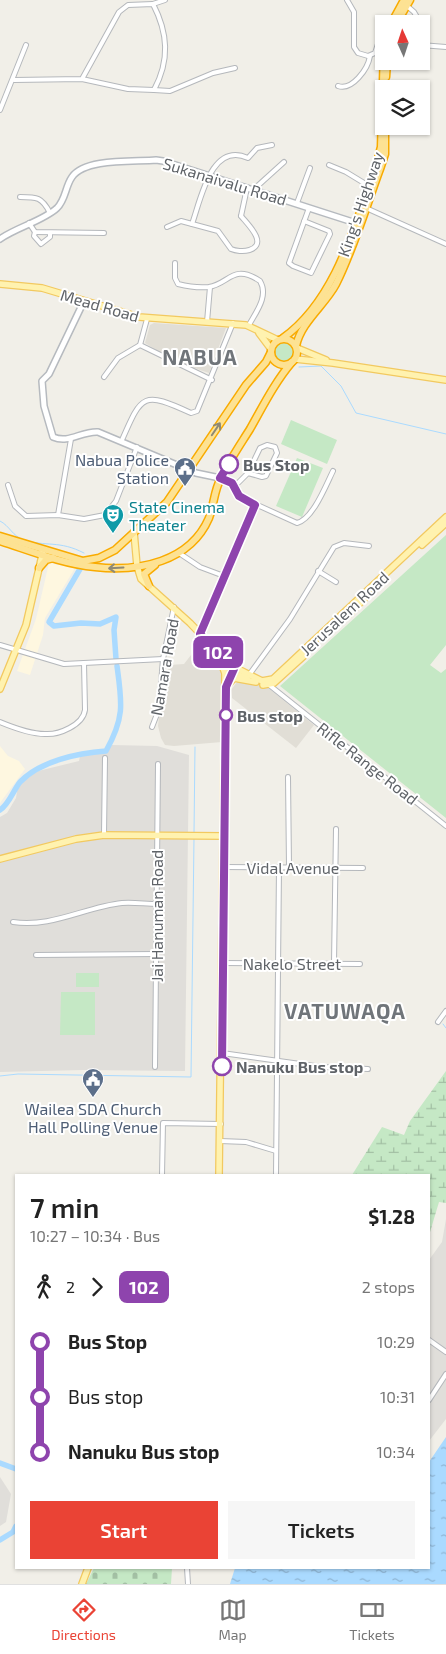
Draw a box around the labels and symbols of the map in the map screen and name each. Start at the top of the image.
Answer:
north arrow [375,15,430,70]
street label: King's Highway [333,148,387,259]
street label: Sukanaivalu Road [161,153,289,209]
street label: Mead Road [58,285,142,325]
district label: NABUA [162,344,238,369]
one-way arrow [211,423,221,437]
place label: Nabua Police Station [75,450,169,487]
marker: Bus Stop [219,454,239,474]
place label: Bus Stop [243,455,310,474]
public building icon: Nabua Police Station [173,456,197,487]
place label: State Cinema Theater [129,497,225,534]
theatre icon: State Cinema Theater [101,503,125,534]
one-way arrow [108,563,124,572]
street label: Jerusalem Road [296,567,392,659]
street label: Namara Road [146,617,182,717]
line badge: 102 [189,636,247,668]
place label: Bus stop [237,706,303,725]
marker: Bus stop [219,708,233,722]
street label: Rifle Range Road [314,718,422,808]
street label: Jai Hanuman Road [147,850,166,982]
street label: Vidal Avenue [247,858,339,877]
street label: Nakelo Street [243,954,341,973]
district label: VATUWAQA [284,998,406,1024]
marker: Nanuku Bus stop [212,1056,232,1076]
place label: Nanuku Bus stop [236,1057,363,1076]
public building icon: Wailea SDA Church Hall Polling Venue [81,1067,105,1098]
place label: Wailea SDA Church Hall Polling Venue [25,1099,161,1136]

